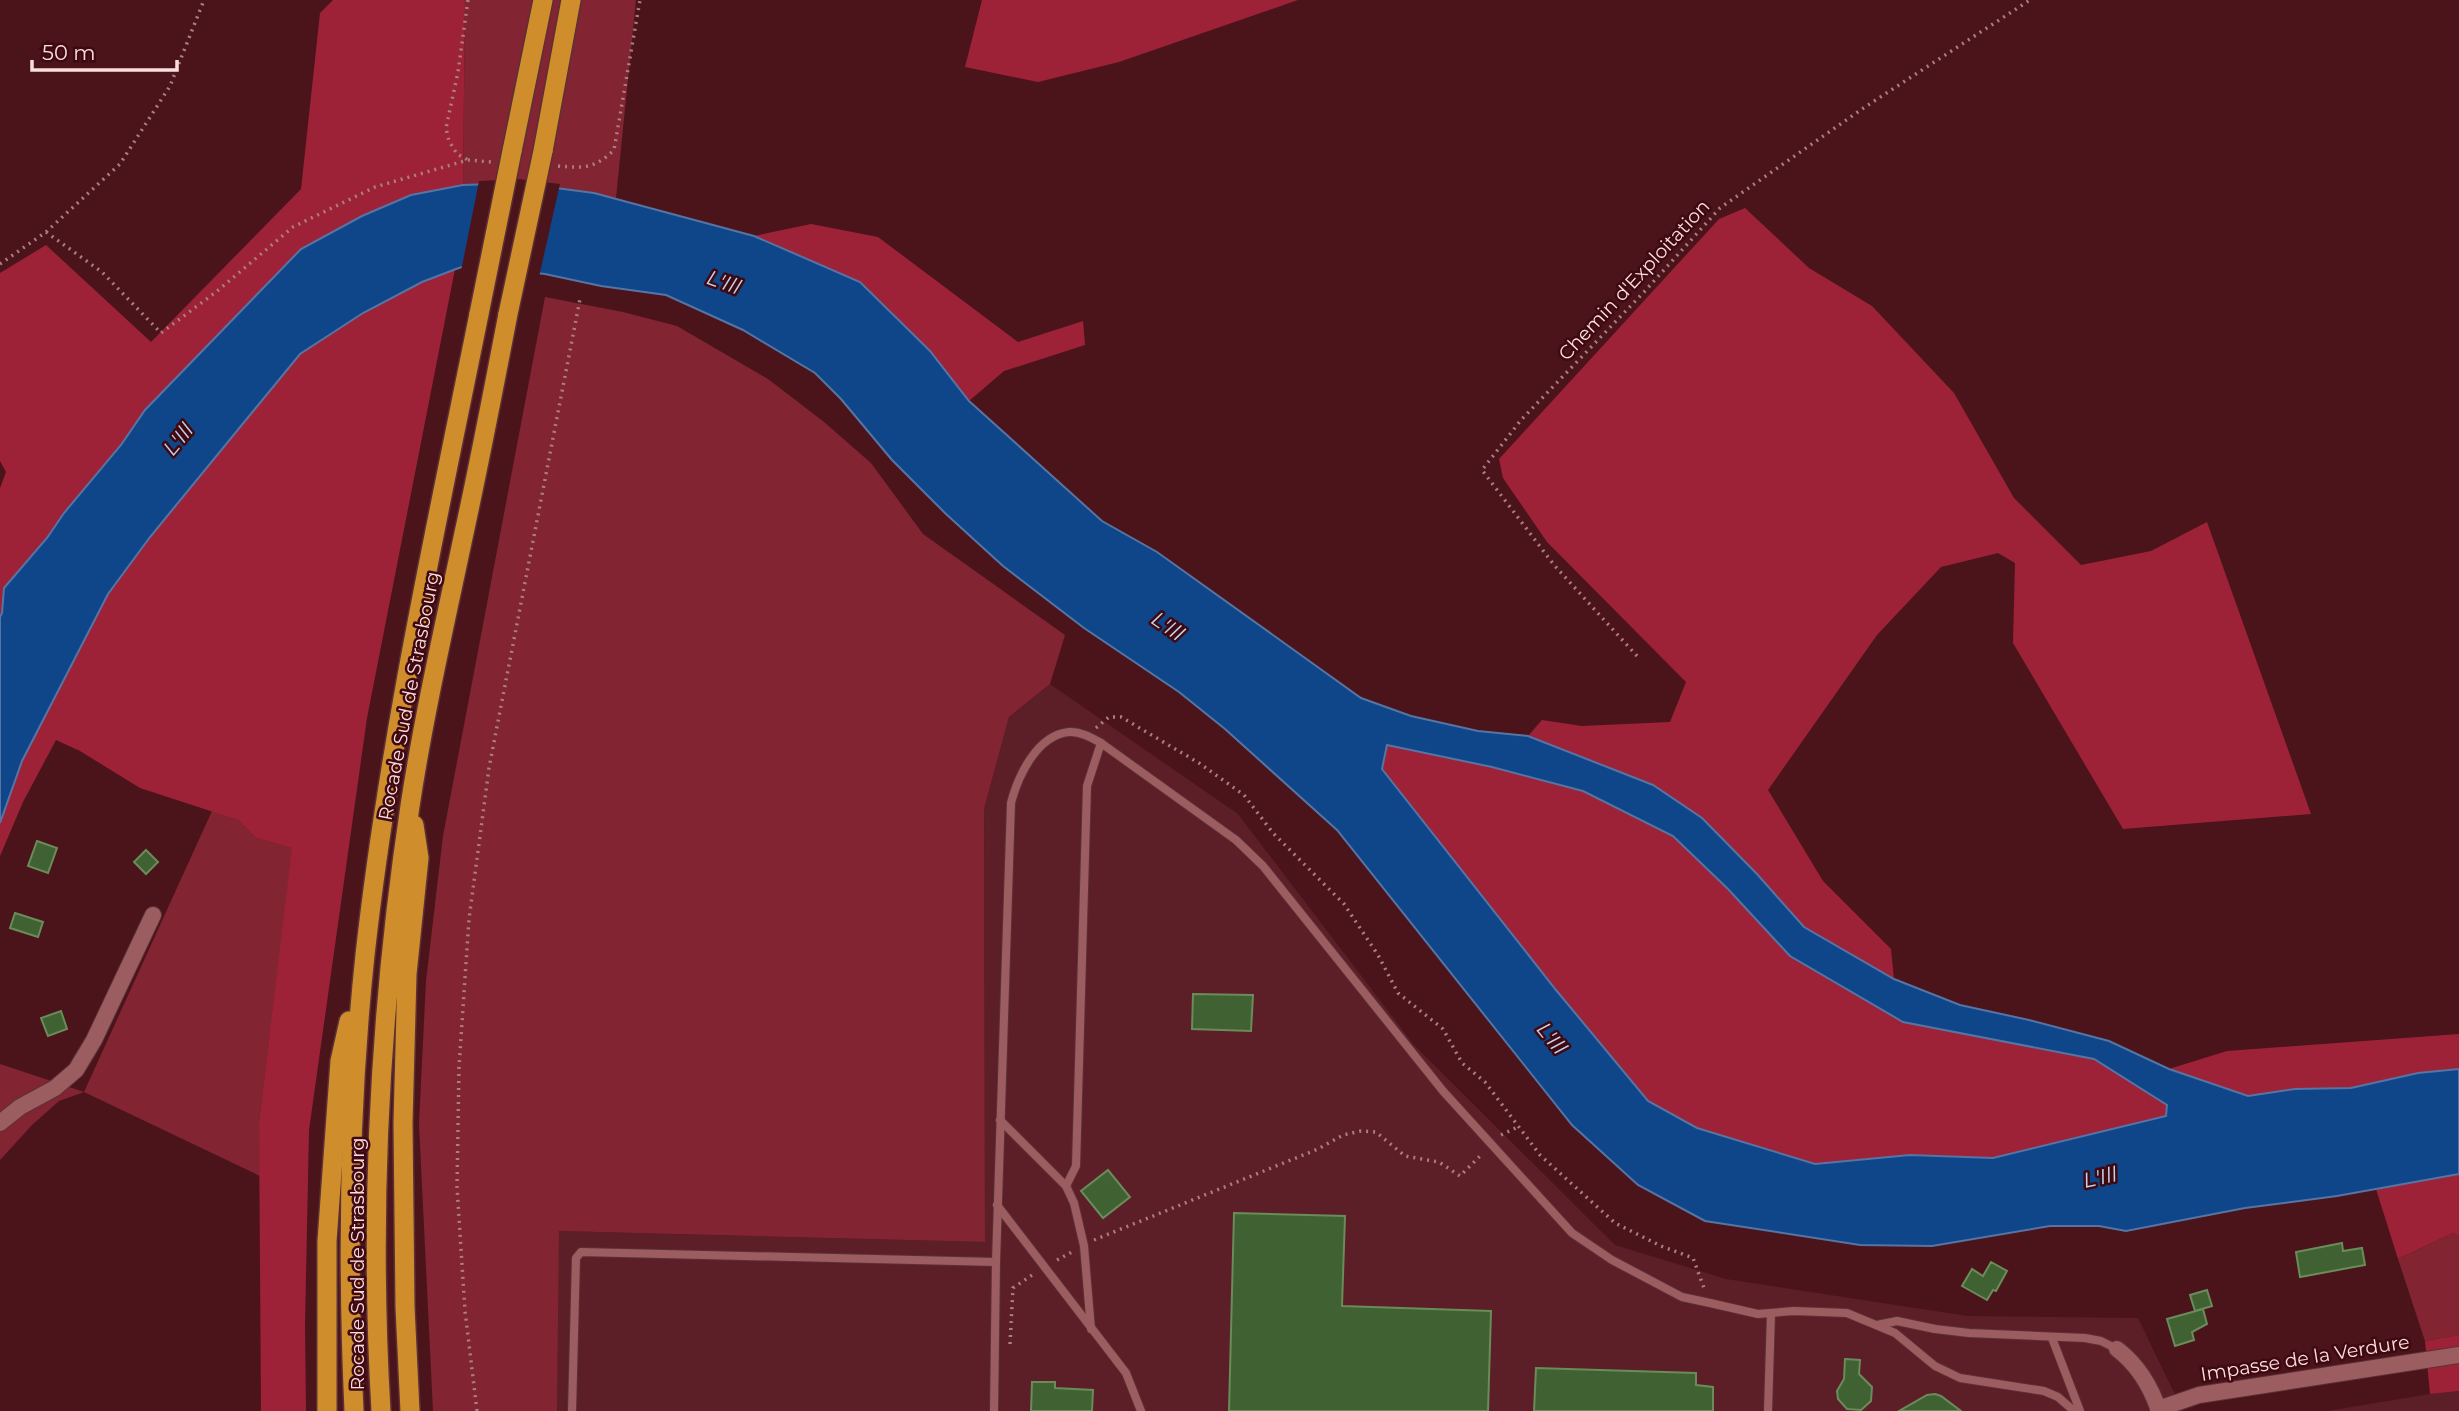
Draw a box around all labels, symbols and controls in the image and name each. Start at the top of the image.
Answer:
scale bar [32,28,177,72]
text: 50 m [42,40,96,65]
street label: Chemin d'Exploitation [1554,195,1714,365]
water label: L'Ill [704,264,745,300]
water label: L'Ill [157,418,199,460]
street label: Rocade Sud de Strasbourg [374,570,444,822]
water label: L'Ill [1147,606,1189,646]
water label: L'Ill [1532,1017,1573,1059]
street label: Rocade Sud de Strasbourg [346,1137,369,1391]
water label: L'Ill [2081,1161,2120,1193]
street label: Impasse de la Verdure [2199,1330,2411,1386]

